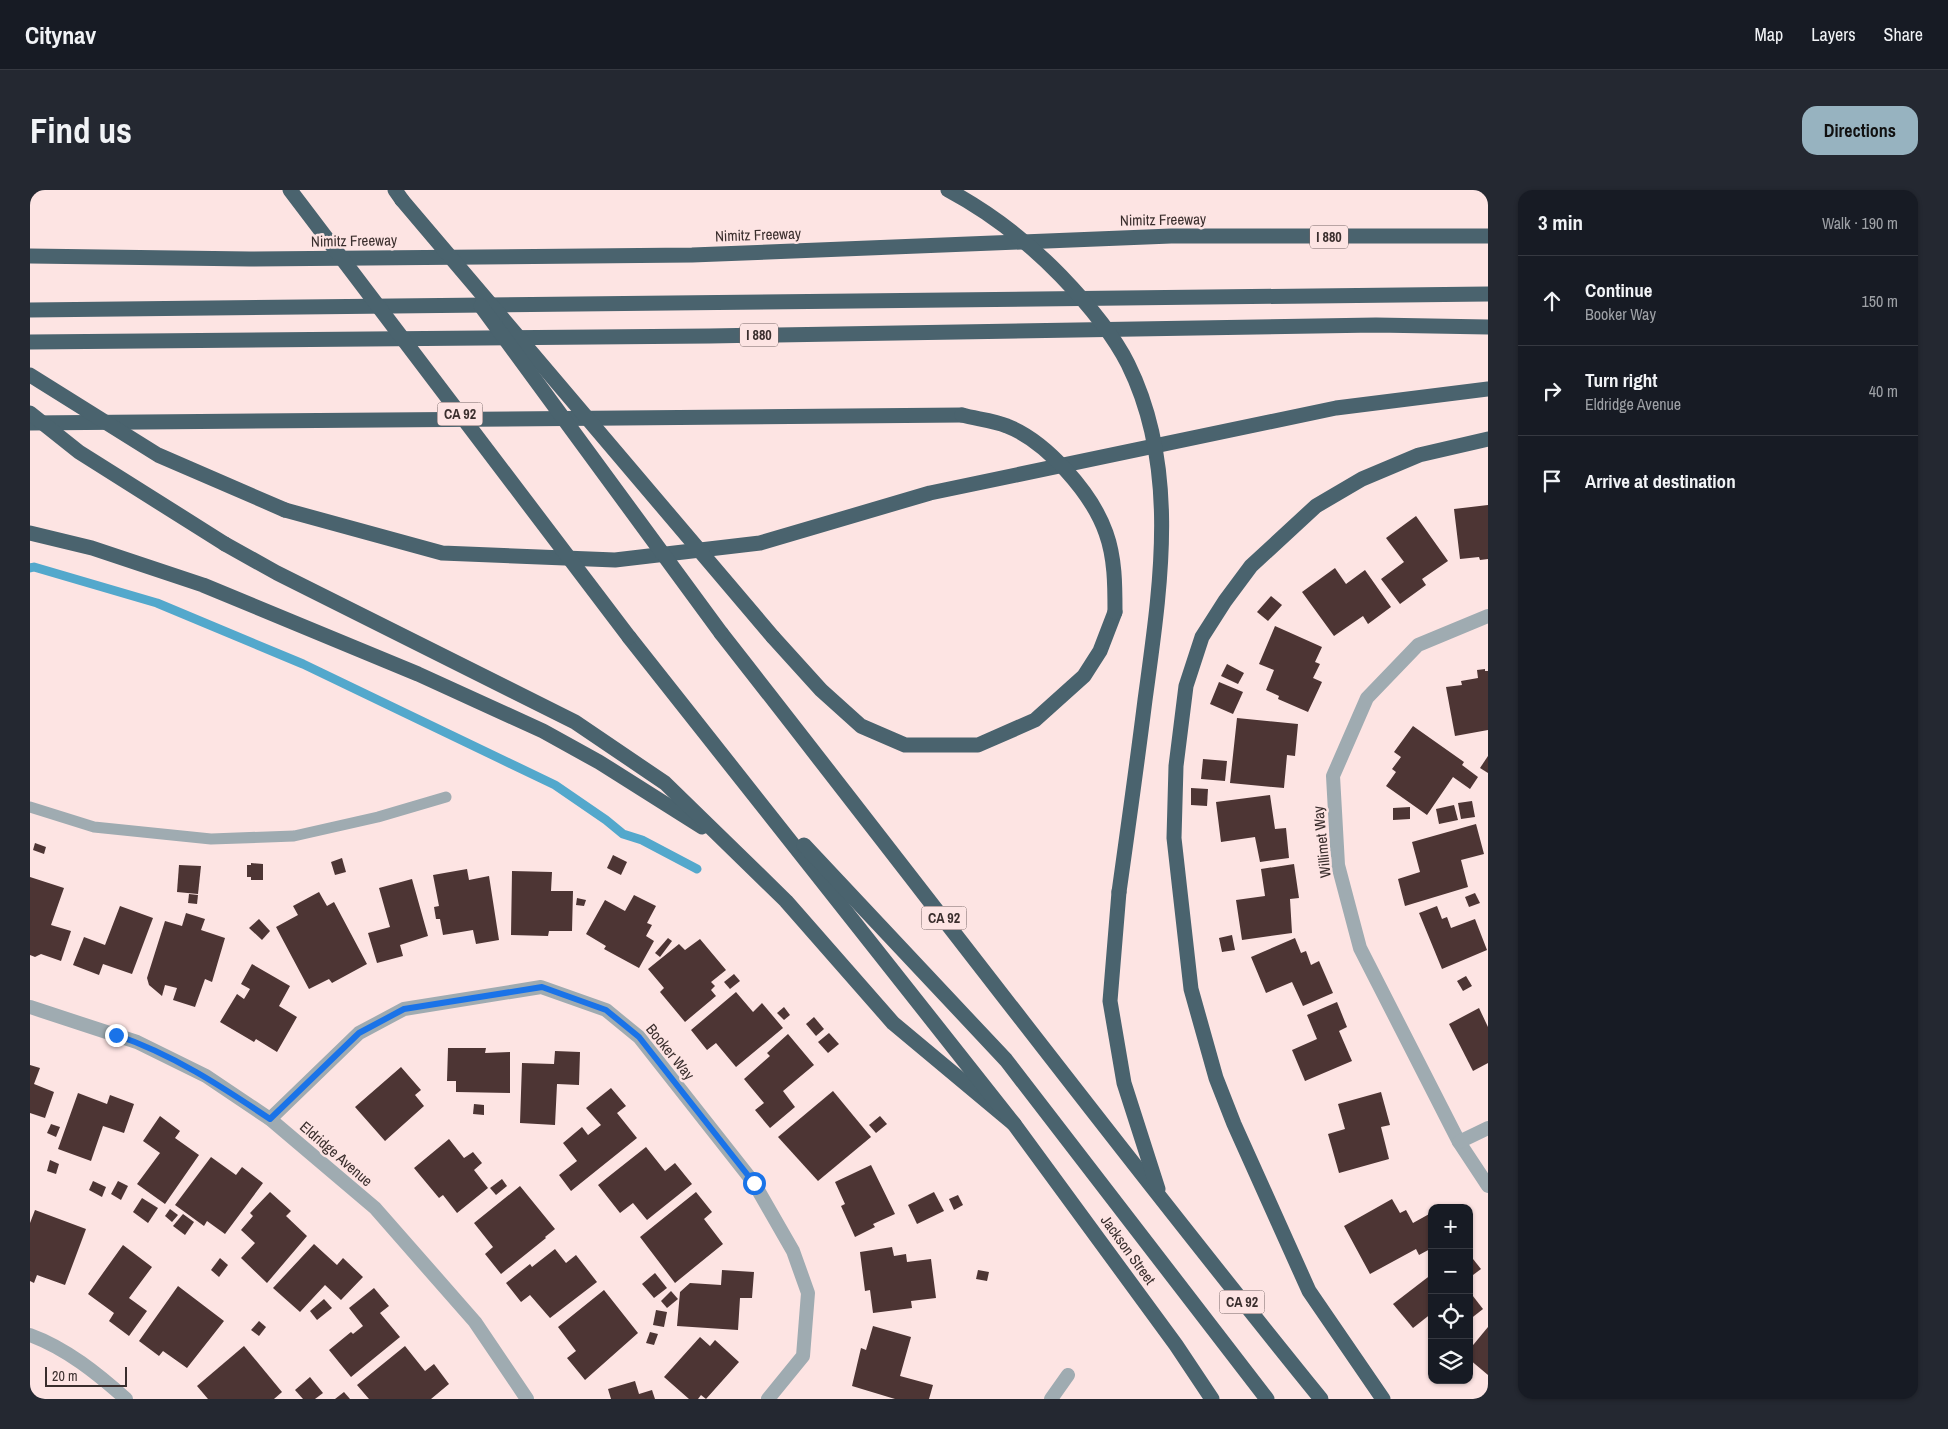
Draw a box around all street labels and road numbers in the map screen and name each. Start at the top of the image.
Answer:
street label: Nimitz Freeway [1120,208,1207,231]
street label: Nimitz Freeway [715,222,802,246]
road number: I 880 [1310,226,1348,248]
street label: Nimitz Freeway [311,229,398,252]
road number: I 880 [740,324,778,346]
road number: CA 92 [438,402,482,425]
street label: Willimet Way [1307,804,1336,879]
road number: CA 92 [922,906,966,930]
street label: Booker Way [641,1019,700,1085]
street label: Eldridge Avenue [295,1116,377,1191]
street label: Jackson Street [1096,1211,1161,1289]
road number: CA 92 [1220,1290,1264,1314]

